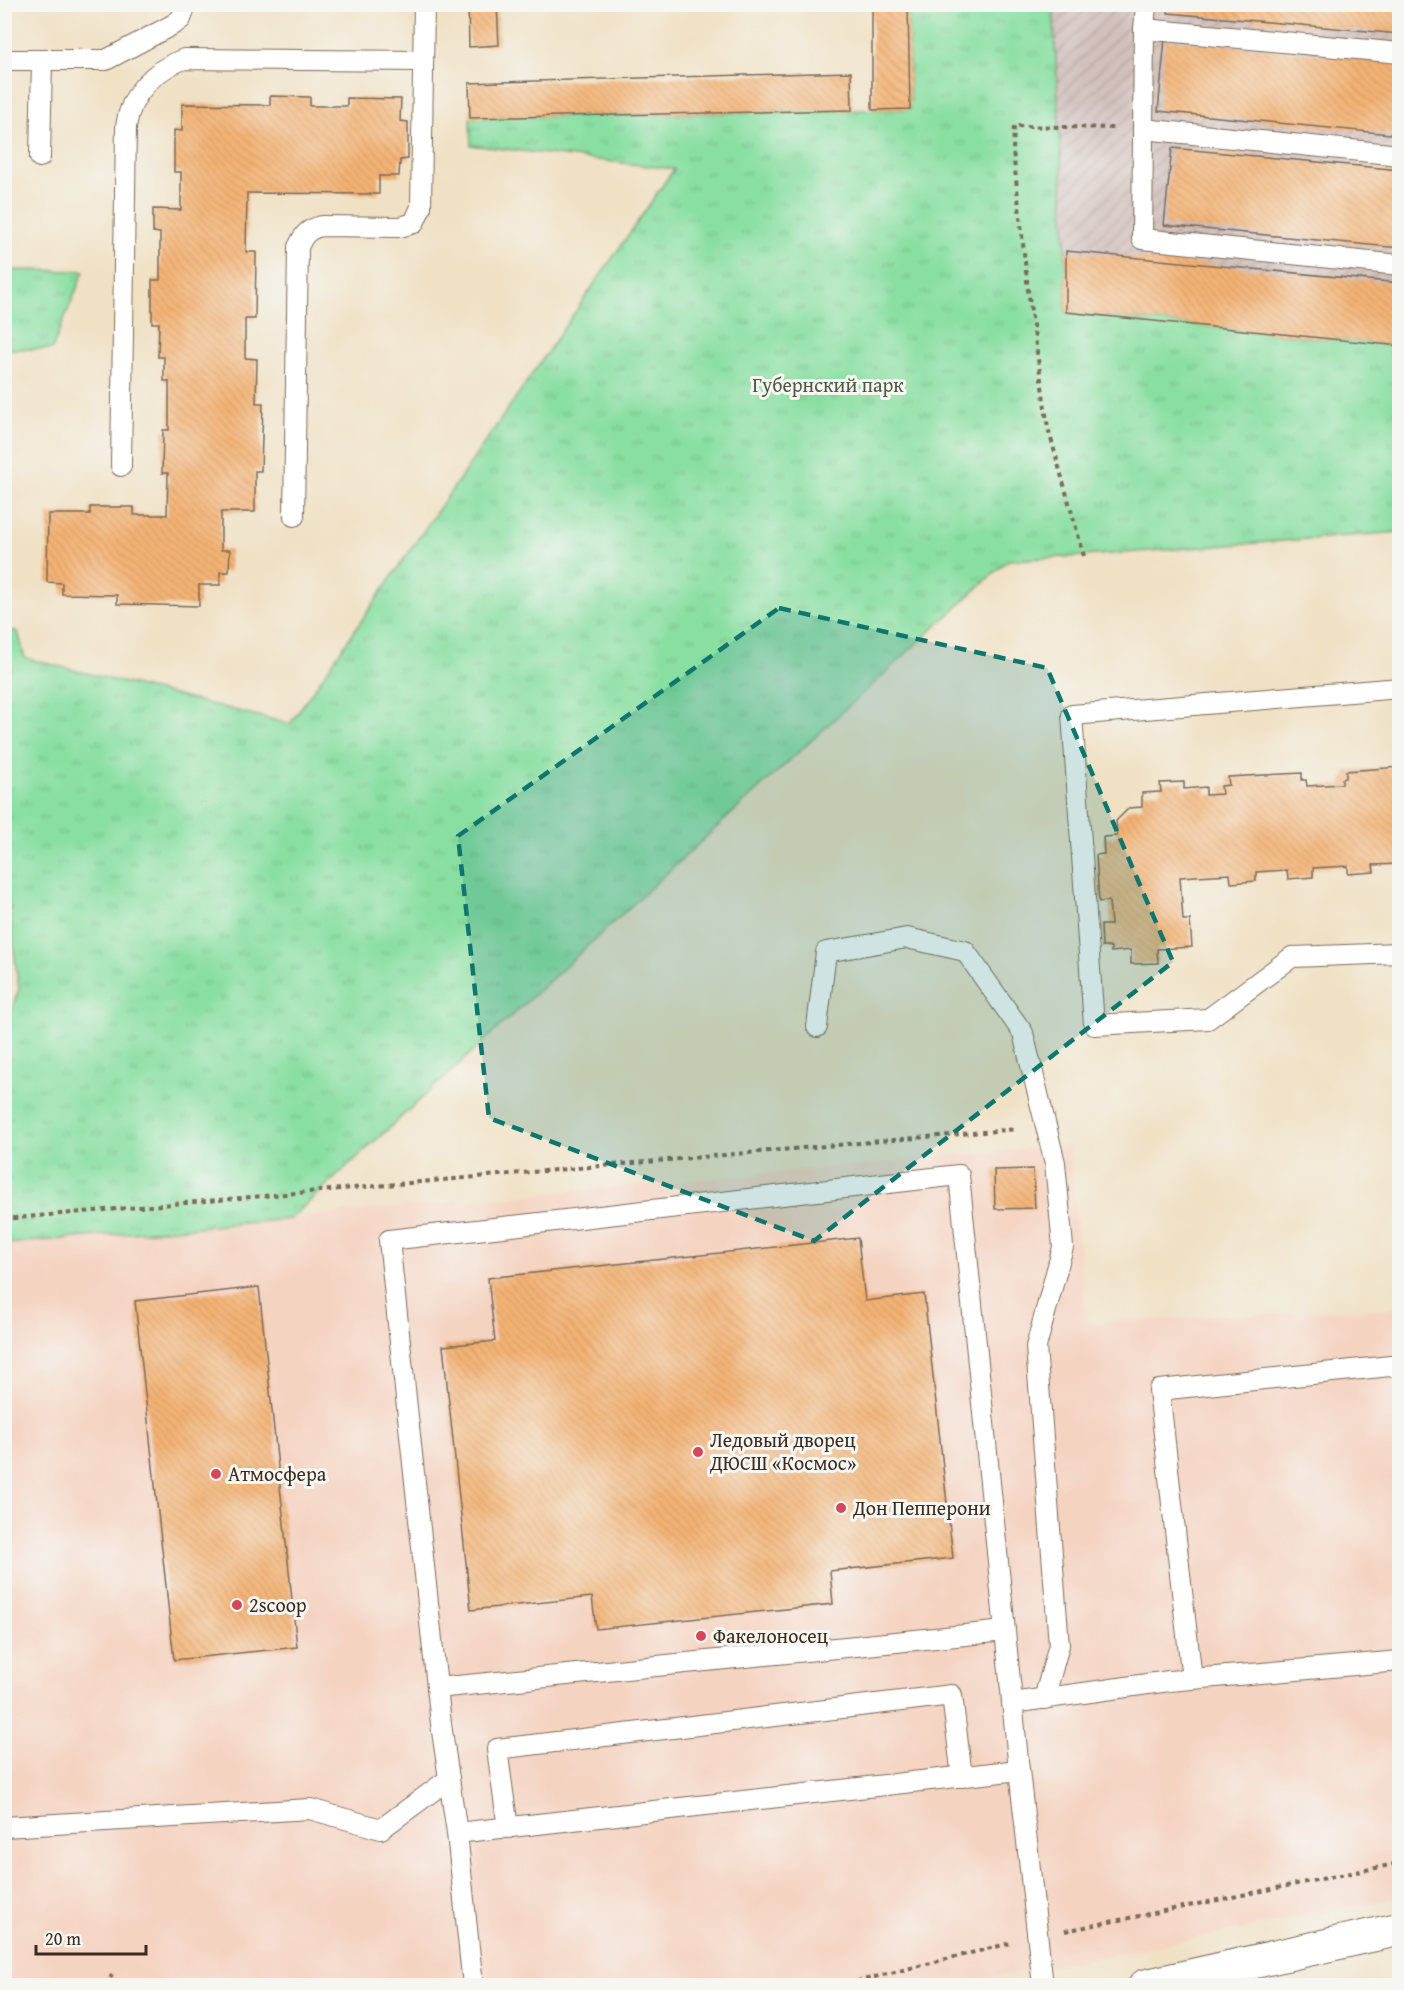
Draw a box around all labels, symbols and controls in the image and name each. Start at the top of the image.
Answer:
park label: Губернский парк [752,370,904,399]
place label: Ледовый дворец ДЮСШ «Космос» [709,1425,857,1477]
marker: Ледовый дворец ДЮСШ «Космос» [691,1445,705,1459]
place label: Атмосфера [228,1459,327,1488]
marker: Атмосфера [209,1467,223,1481]
place label: Дон Пепперони [852,1493,991,1522]
marker: Дон Пепперони [834,1501,848,1515]
place label: 2scoop [249,1590,307,1619]
marker: 2scoop [230,1598,244,1612]
place label: Факелоносец [713,1621,829,1650]
marker: Факелоносец [694,1629,708,1643]
scale bar [36,1918,146,1956]
text: 20 m [45,1925,81,1952]

